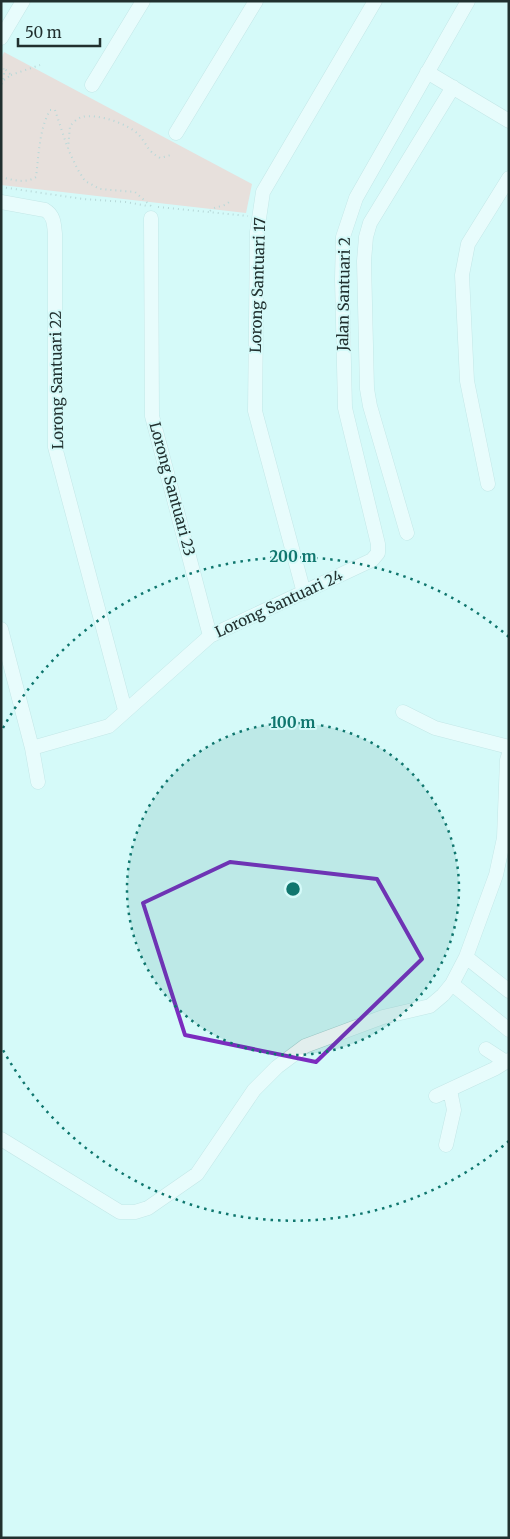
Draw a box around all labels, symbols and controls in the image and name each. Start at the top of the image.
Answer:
scale bar [18,15,100,47]
text: 50 m [25,23,62,42]
street label: Lorong Santuari 17 [246,216,269,353]
street label: Jalan Santuari 2 [333,237,354,352]
street label: Lorong Santuari 22 [46,310,67,449]
street label: Lorong Santuari 23 [145,420,200,558]
text: 200 m [269,547,317,566]
street label: Lorong Santuari 24 [212,566,346,641]
text: 100 m [271,713,315,732]
centre of rings [284,880,302,898]

